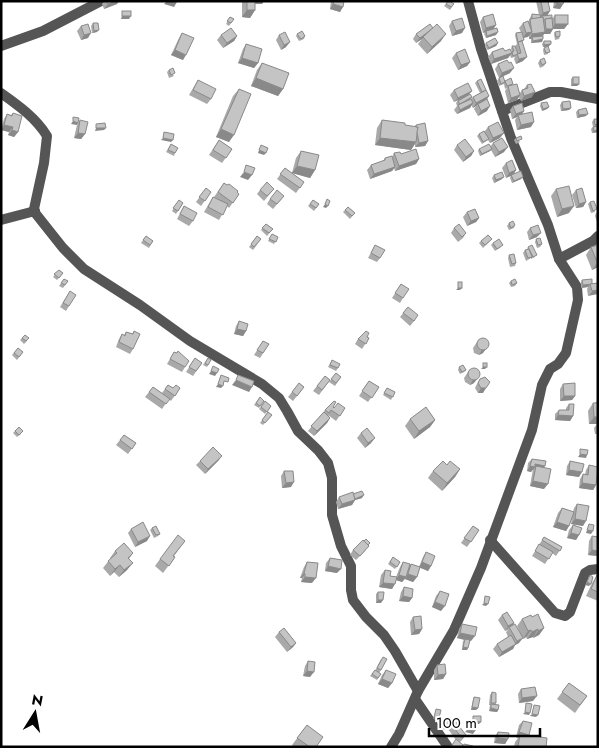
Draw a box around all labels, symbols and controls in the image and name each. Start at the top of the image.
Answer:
north arrow [10,688,60,738]
text: N [30,689,45,711]
scale bar [429,706,540,738]
text: 100 m [436,712,477,734]

